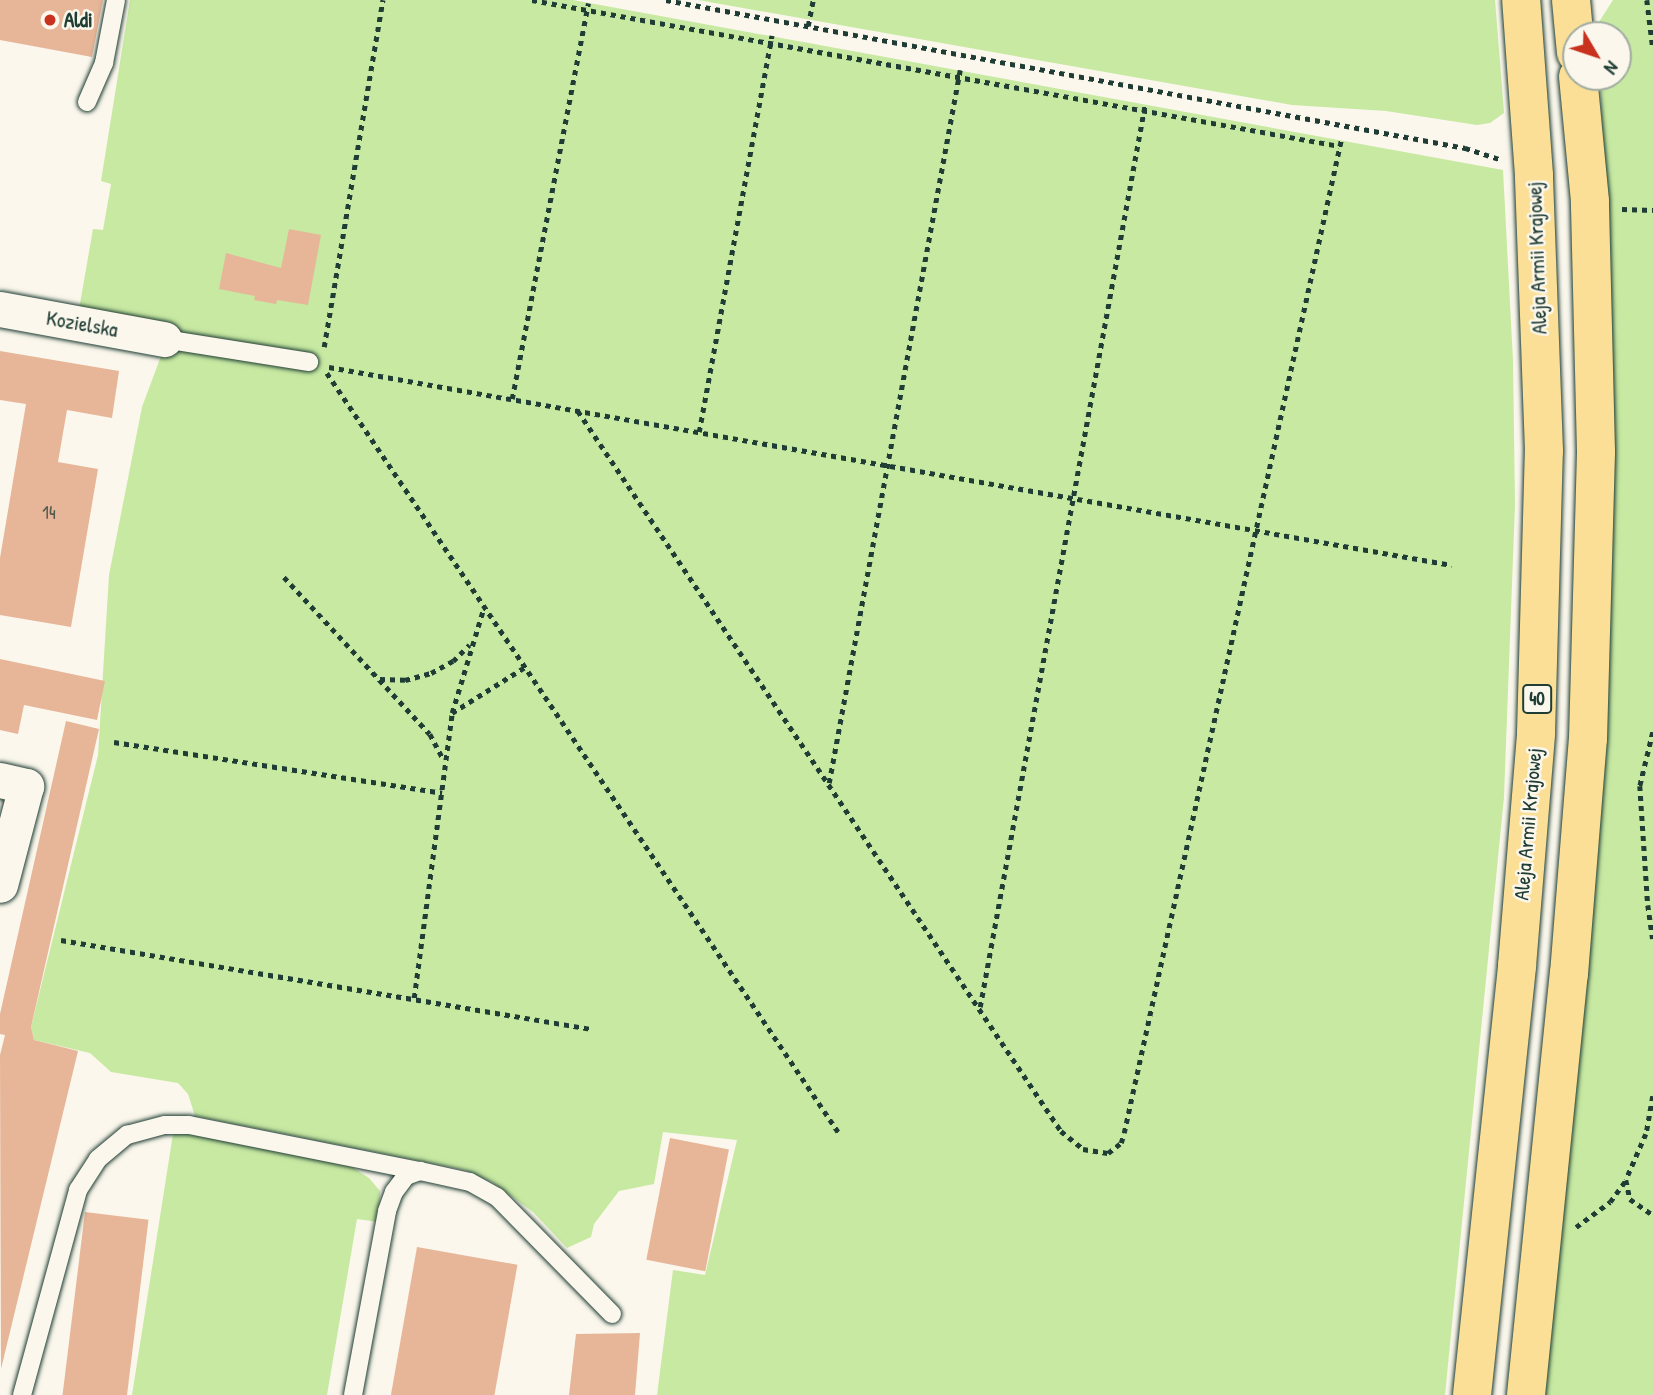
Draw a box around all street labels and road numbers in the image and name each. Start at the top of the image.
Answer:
street label: Aleja Armii Krajowej [1522,181,1552,335]
street label: Kozielska [44,305,120,343]
road number: 40 [1521,684,1553,714]
street label: Aleja Armii Krajowej [1509,747,1547,901]

